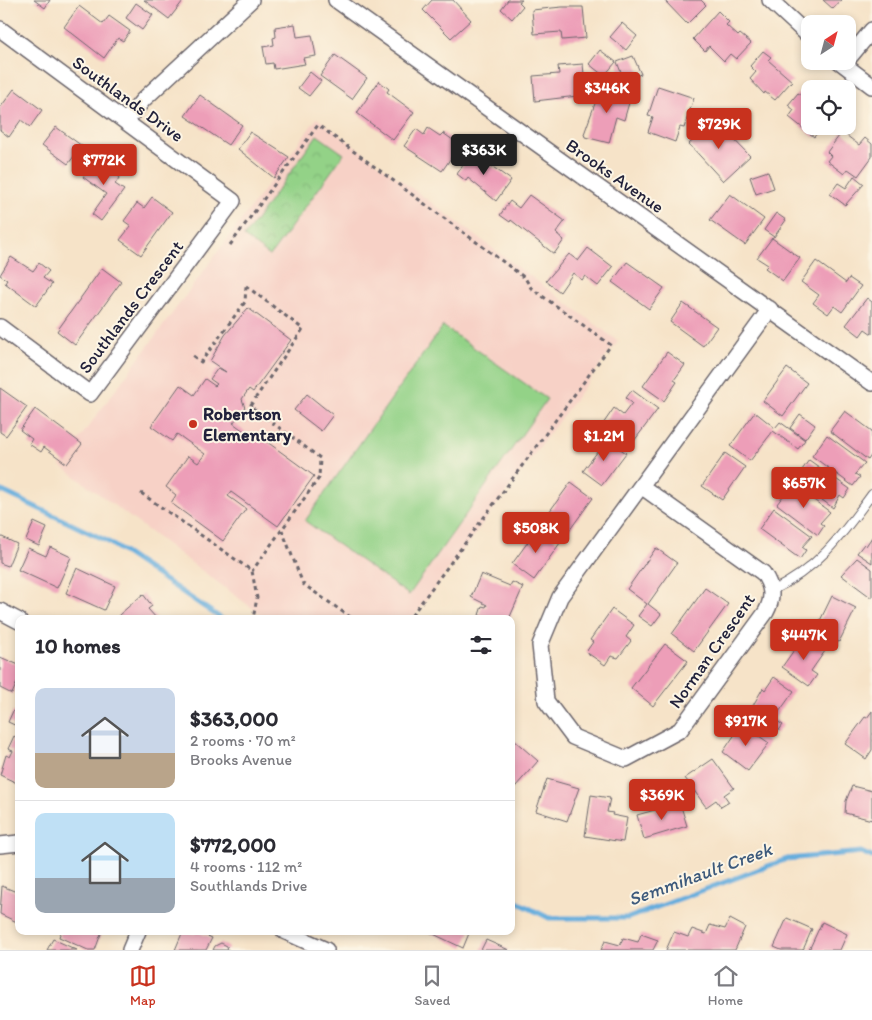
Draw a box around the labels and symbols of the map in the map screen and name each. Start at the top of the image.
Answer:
north arrow [801,15,856,70]
street label: Southlands Drive [68,51,188,147]
pin: $346K [572,72,642,114]
pin: $729K [684,108,754,150]
pin: $363K [449,134,519,176]
street label: Brooks Avenue [562,134,668,218]
pin: $772K [69,144,139,186]
street label: Southlands Crescent [74,236,188,378]
place label: Robertson Elementary [203,403,292,446]
marker: Robertson Elementary [187,418,199,430]
pin: $1.2M [569,420,639,462]
pin: $657K [769,466,839,509]
pin: $508K [501,512,571,554]
street label: Norman Crescent [664,589,760,713]
pin: $447K [769,618,839,661]
pin: $917K [711,704,781,747]
pin: $369K [627,778,697,821]
water label: Semmihault Creek [625,837,776,911]

